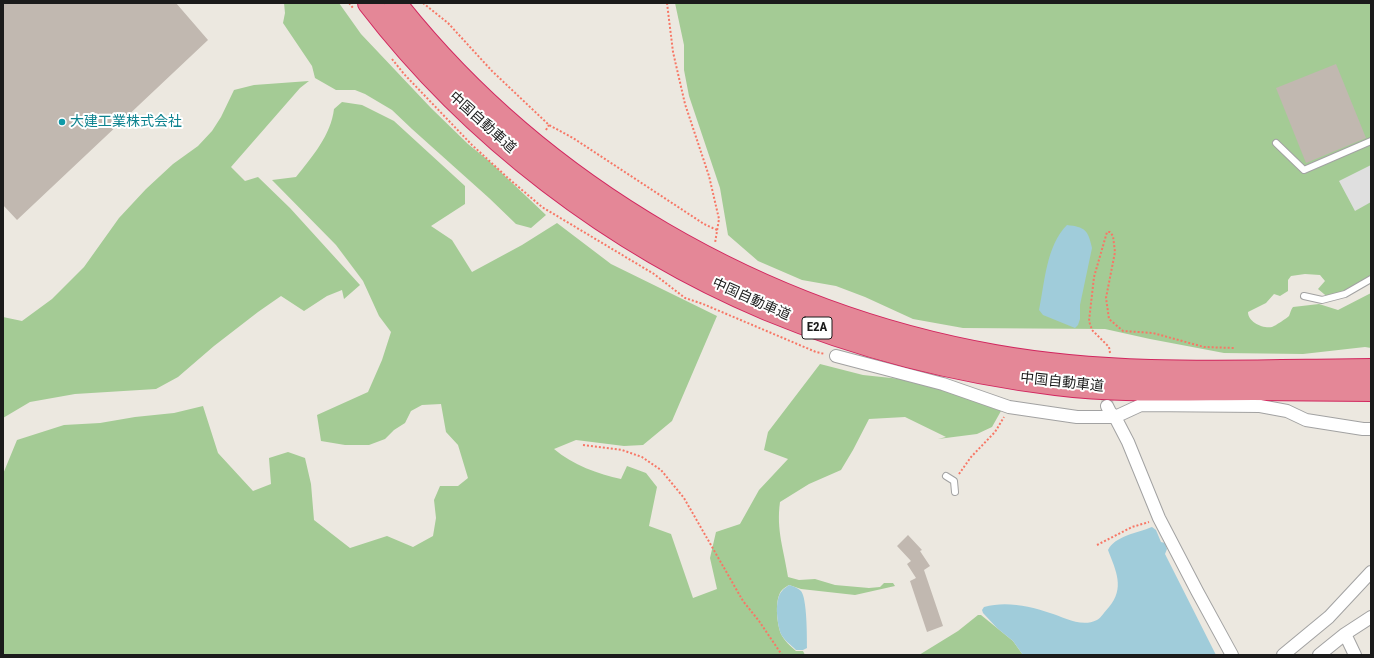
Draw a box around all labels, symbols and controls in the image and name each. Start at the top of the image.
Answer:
street label: 中国自動車道 [445,89,519,157]
place label: 大建工業株式会社 [70,114,182,130]
marker: 大建工業株式会社 [57,117,67,127]
street label: 中国自動車道 [709,275,793,325]
road number: E2A [802,317,832,339]
street label: 中国自動車道 [1019,370,1105,396]

